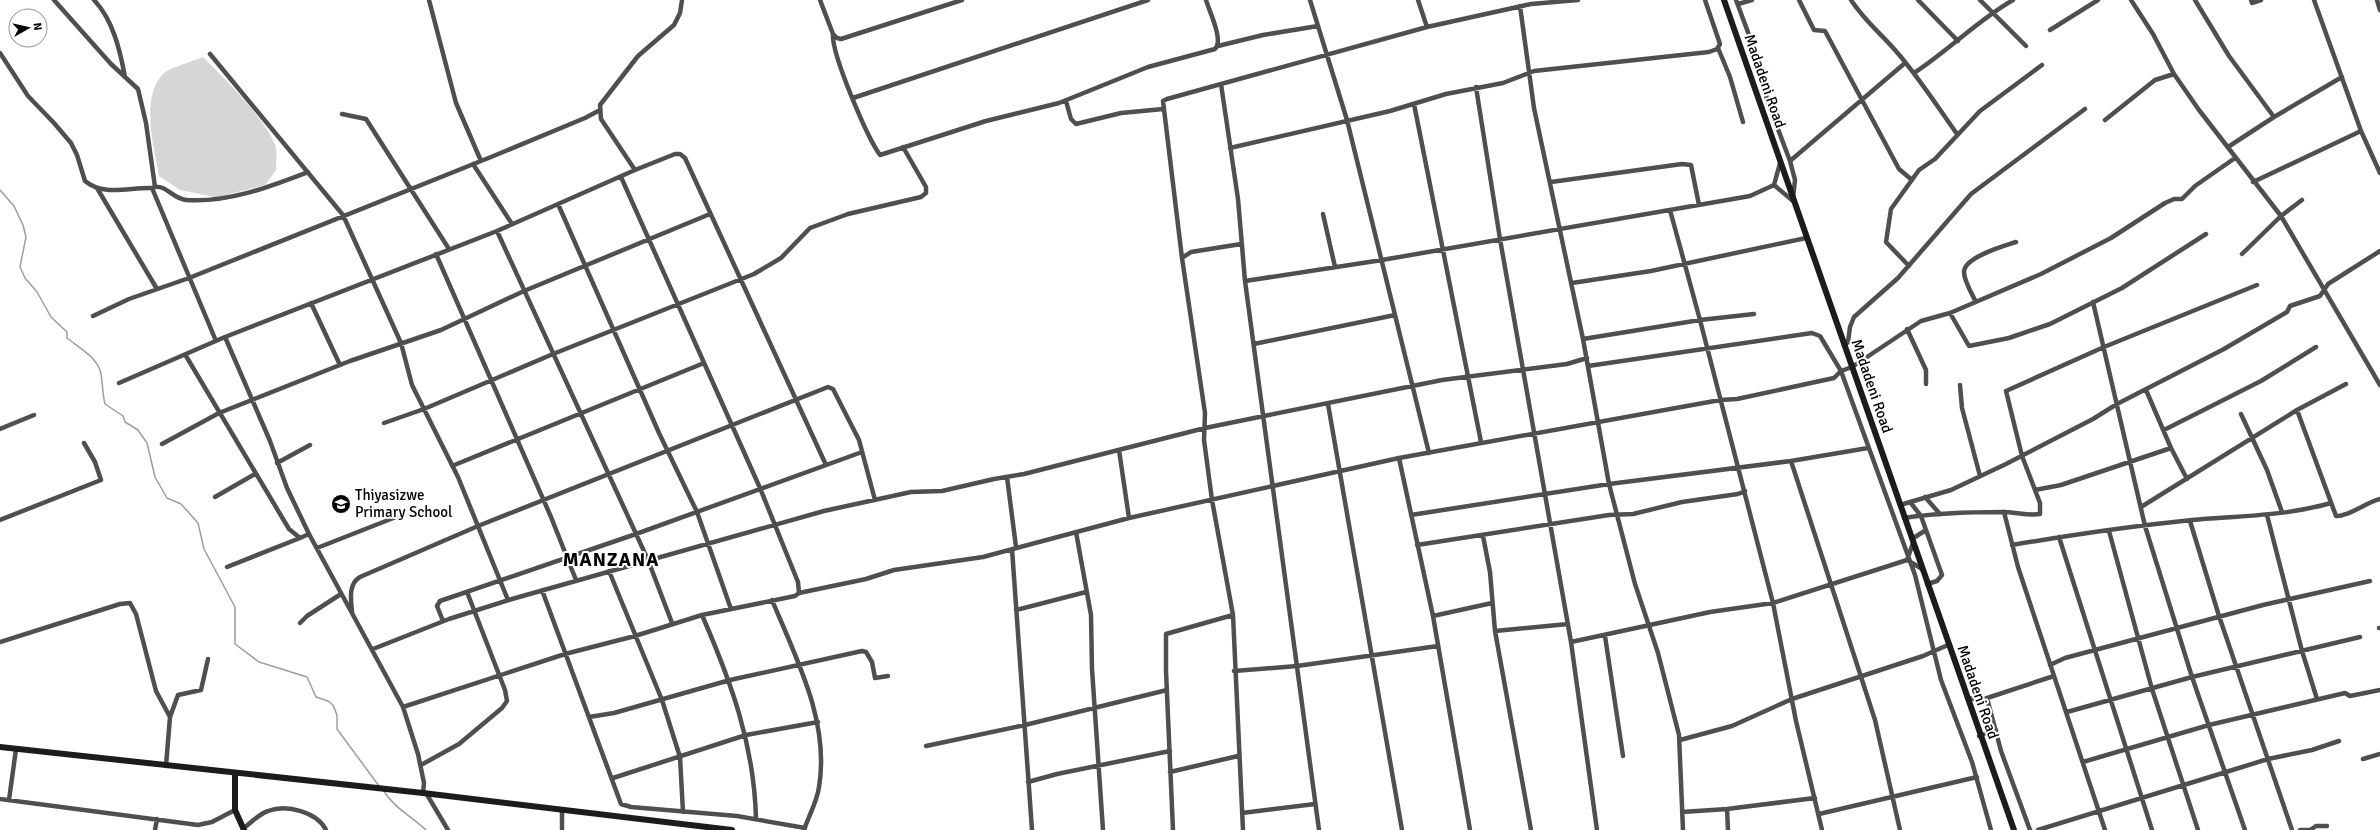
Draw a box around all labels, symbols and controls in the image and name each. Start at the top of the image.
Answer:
north arrow [8,8,48,48]
text: N [30,22,44,31]
street label: Madadeni Road [1740,32,1790,130]
street label: Madadeni Road [1847,337,1897,435]
place label: Thiyasizwe Primary School [355,486,452,521]
school or university icon: Thiyasizwe Primary School [330,493,352,515]
district label: MANZANA [563,548,659,572]
street label: Madadeni Road [1953,643,2003,741]

